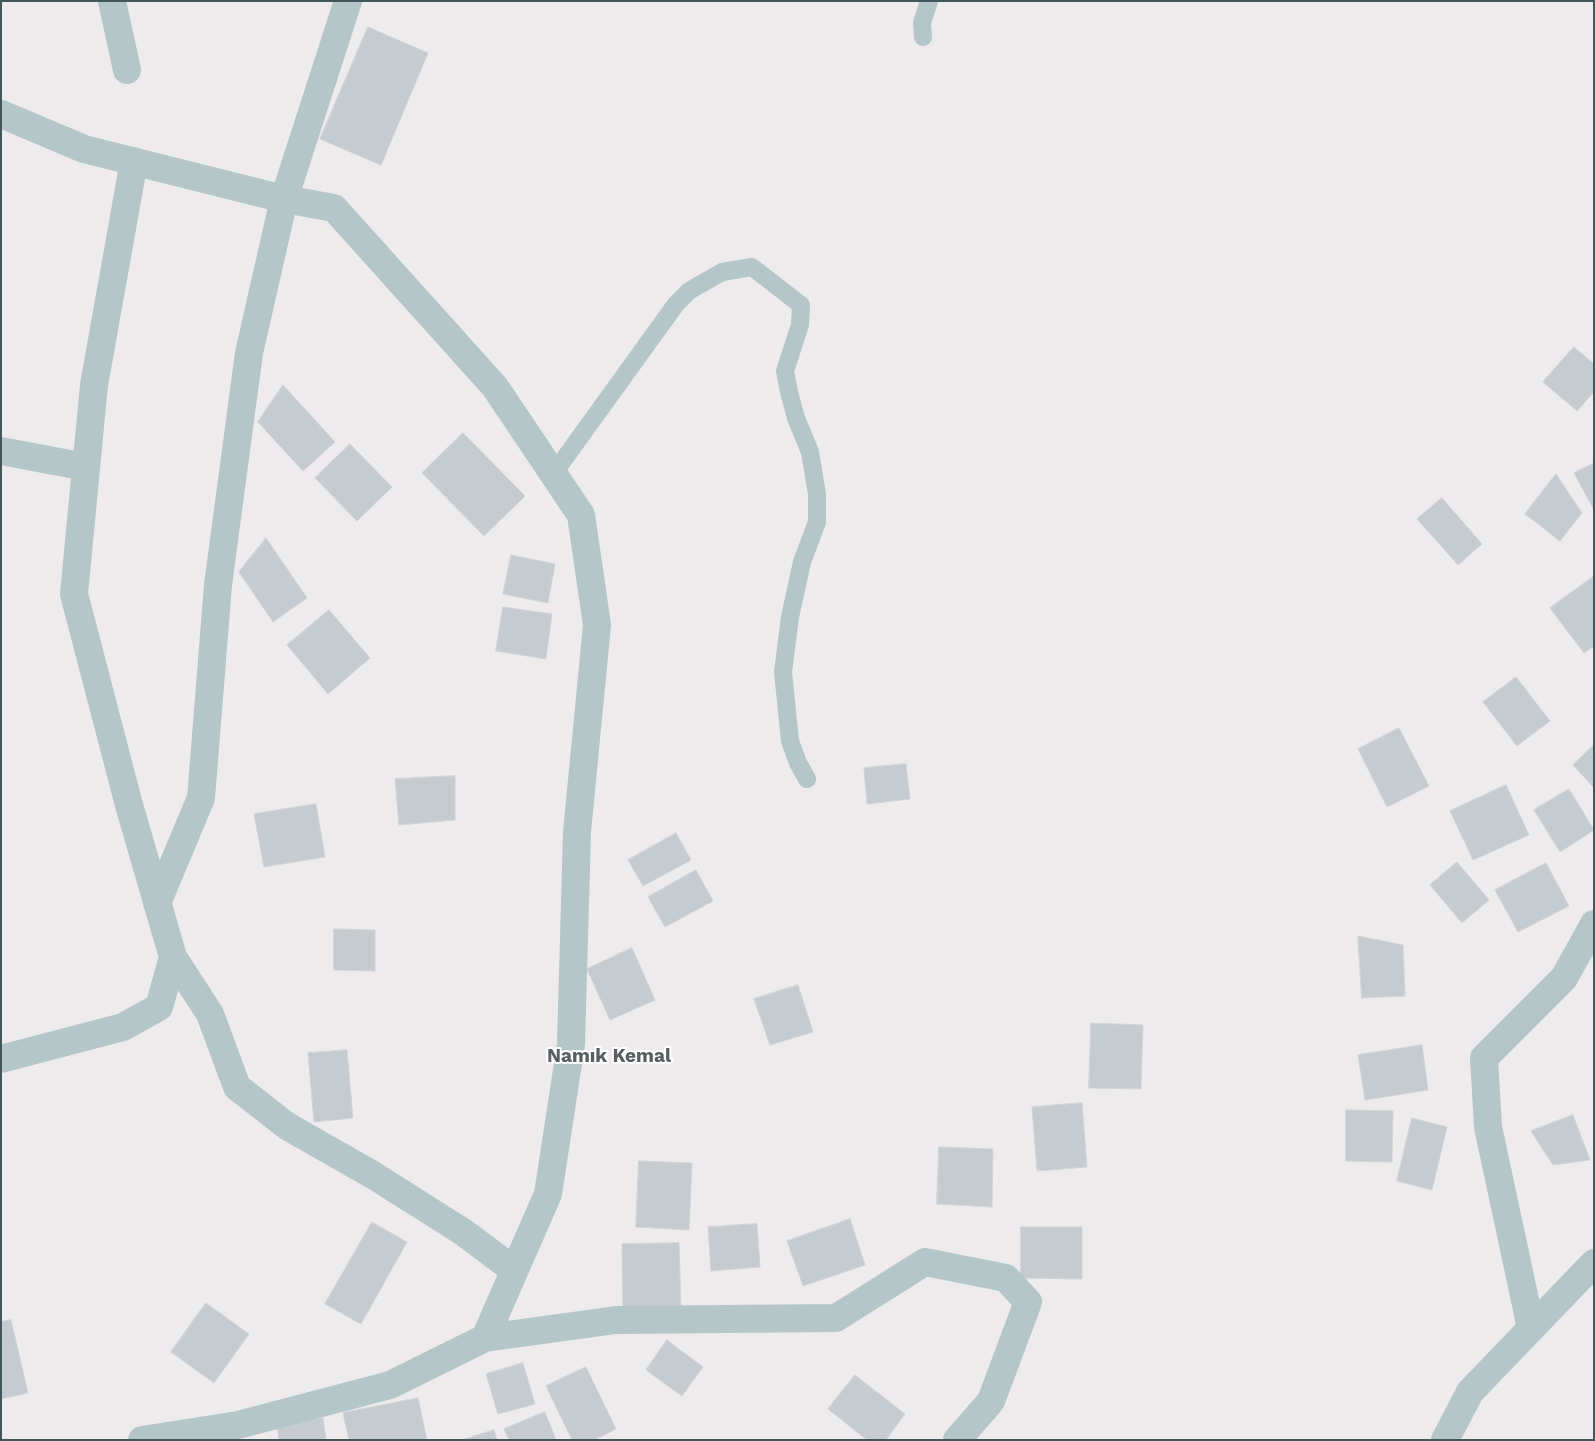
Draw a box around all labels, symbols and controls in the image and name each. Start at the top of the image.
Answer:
district label: Namık Kemal [547,1045,671,1067]

